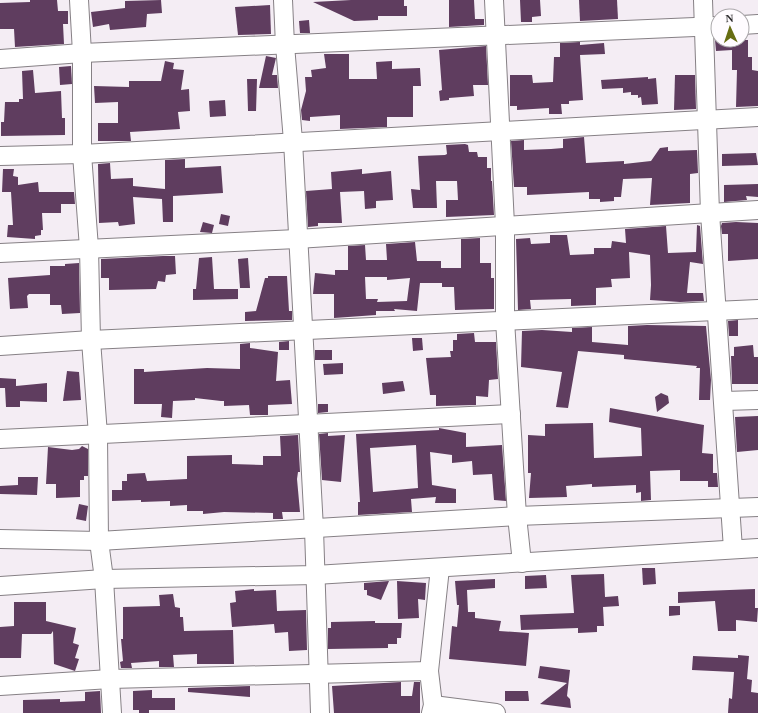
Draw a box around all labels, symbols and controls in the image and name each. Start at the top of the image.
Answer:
north arrow [710,8,750,48]
text: N [725,12,734,24]

